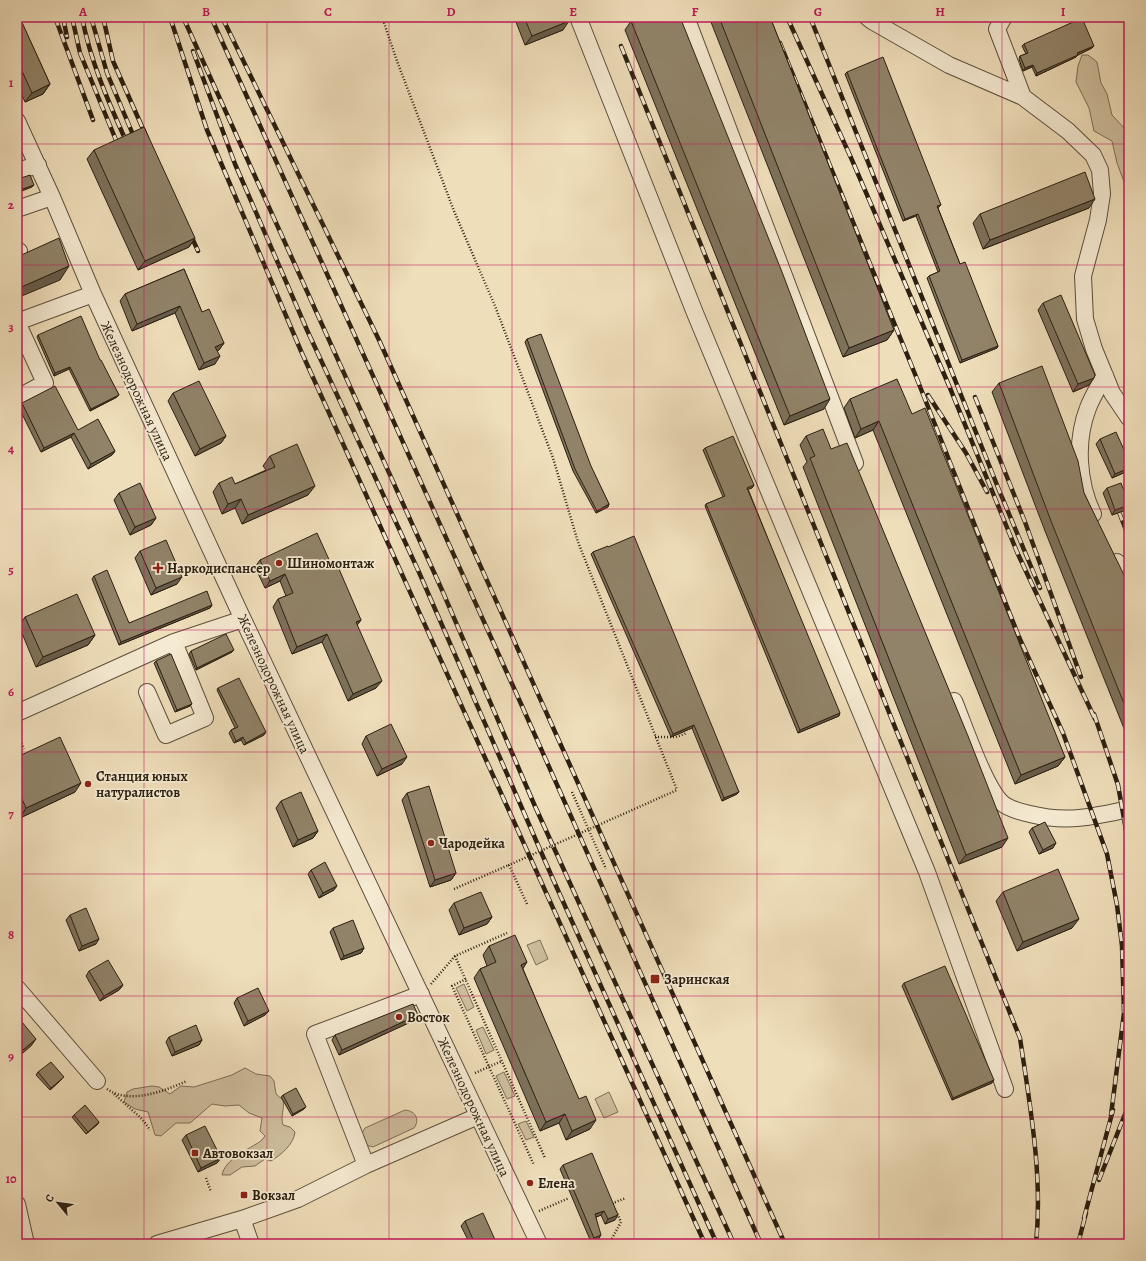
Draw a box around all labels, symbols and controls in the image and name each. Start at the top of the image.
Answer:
text: A [78,3,88,20]
text: B [202,3,210,20]
text: C [324,3,332,20]
text: D [446,3,456,20]
text: E [569,3,577,20]
text: F [692,3,699,20]
text: G [814,3,822,20]
text: H [935,3,945,20]
text: I [1061,3,1066,20]
text: 1 [9,74,14,91]
text: 2 [8,196,15,213]
text: 3 [8,318,14,335]
street label: Железнодорожная улица [96,318,177,465]
text: 4 [8,440,14,457]
place label: Шиномонтаж [287,554,374,573]
marker: Шиномонтаж [274,558,284,568]
place label: Наркодиспансер [167,559,271,578]
text: 5 [8,561,14,578]
marker: Наркодиспансер [152,562,164,574]
street label: Железнодорожная улица [233,611,314,758]
text: 6 [8,683,14,700]
place label: Станция юных натуралистов [96,767,188,802]
marker: Станция юных натуралистов [83,779,93,789]
text: 7 [8,805,14,822]
place label: Чародейка [439,834,505,853]
marker: Чародейка [426,838,436,848]
text: 8 [8,926,14,943]
place label: Заринская [664,970,729,989]
marker: Заринская [649,973,661,985]
place label: Восток [407,1008,450,1027]
marker: Восток [394,1012,404,1022]
street label: Железнодорожная улица [433,1034,514,1181]
text: 9 [8,1048,14,1065]
place label: Автовокзал [202,1144,273,1163]
marker: Автовокзал [190,1148,200,1158]
text: 10 [5,1170,17,1187]
place label: Елена [538,1174,575,1193]
marker: Елена [525,1178,535,1188]
north arrow [38,1183,78,1223]
place label: Вокзал [252,1186,295,1205]
marker: Вокзал [239,1190,249,1200]
text: С [41,1192,58,1205]

